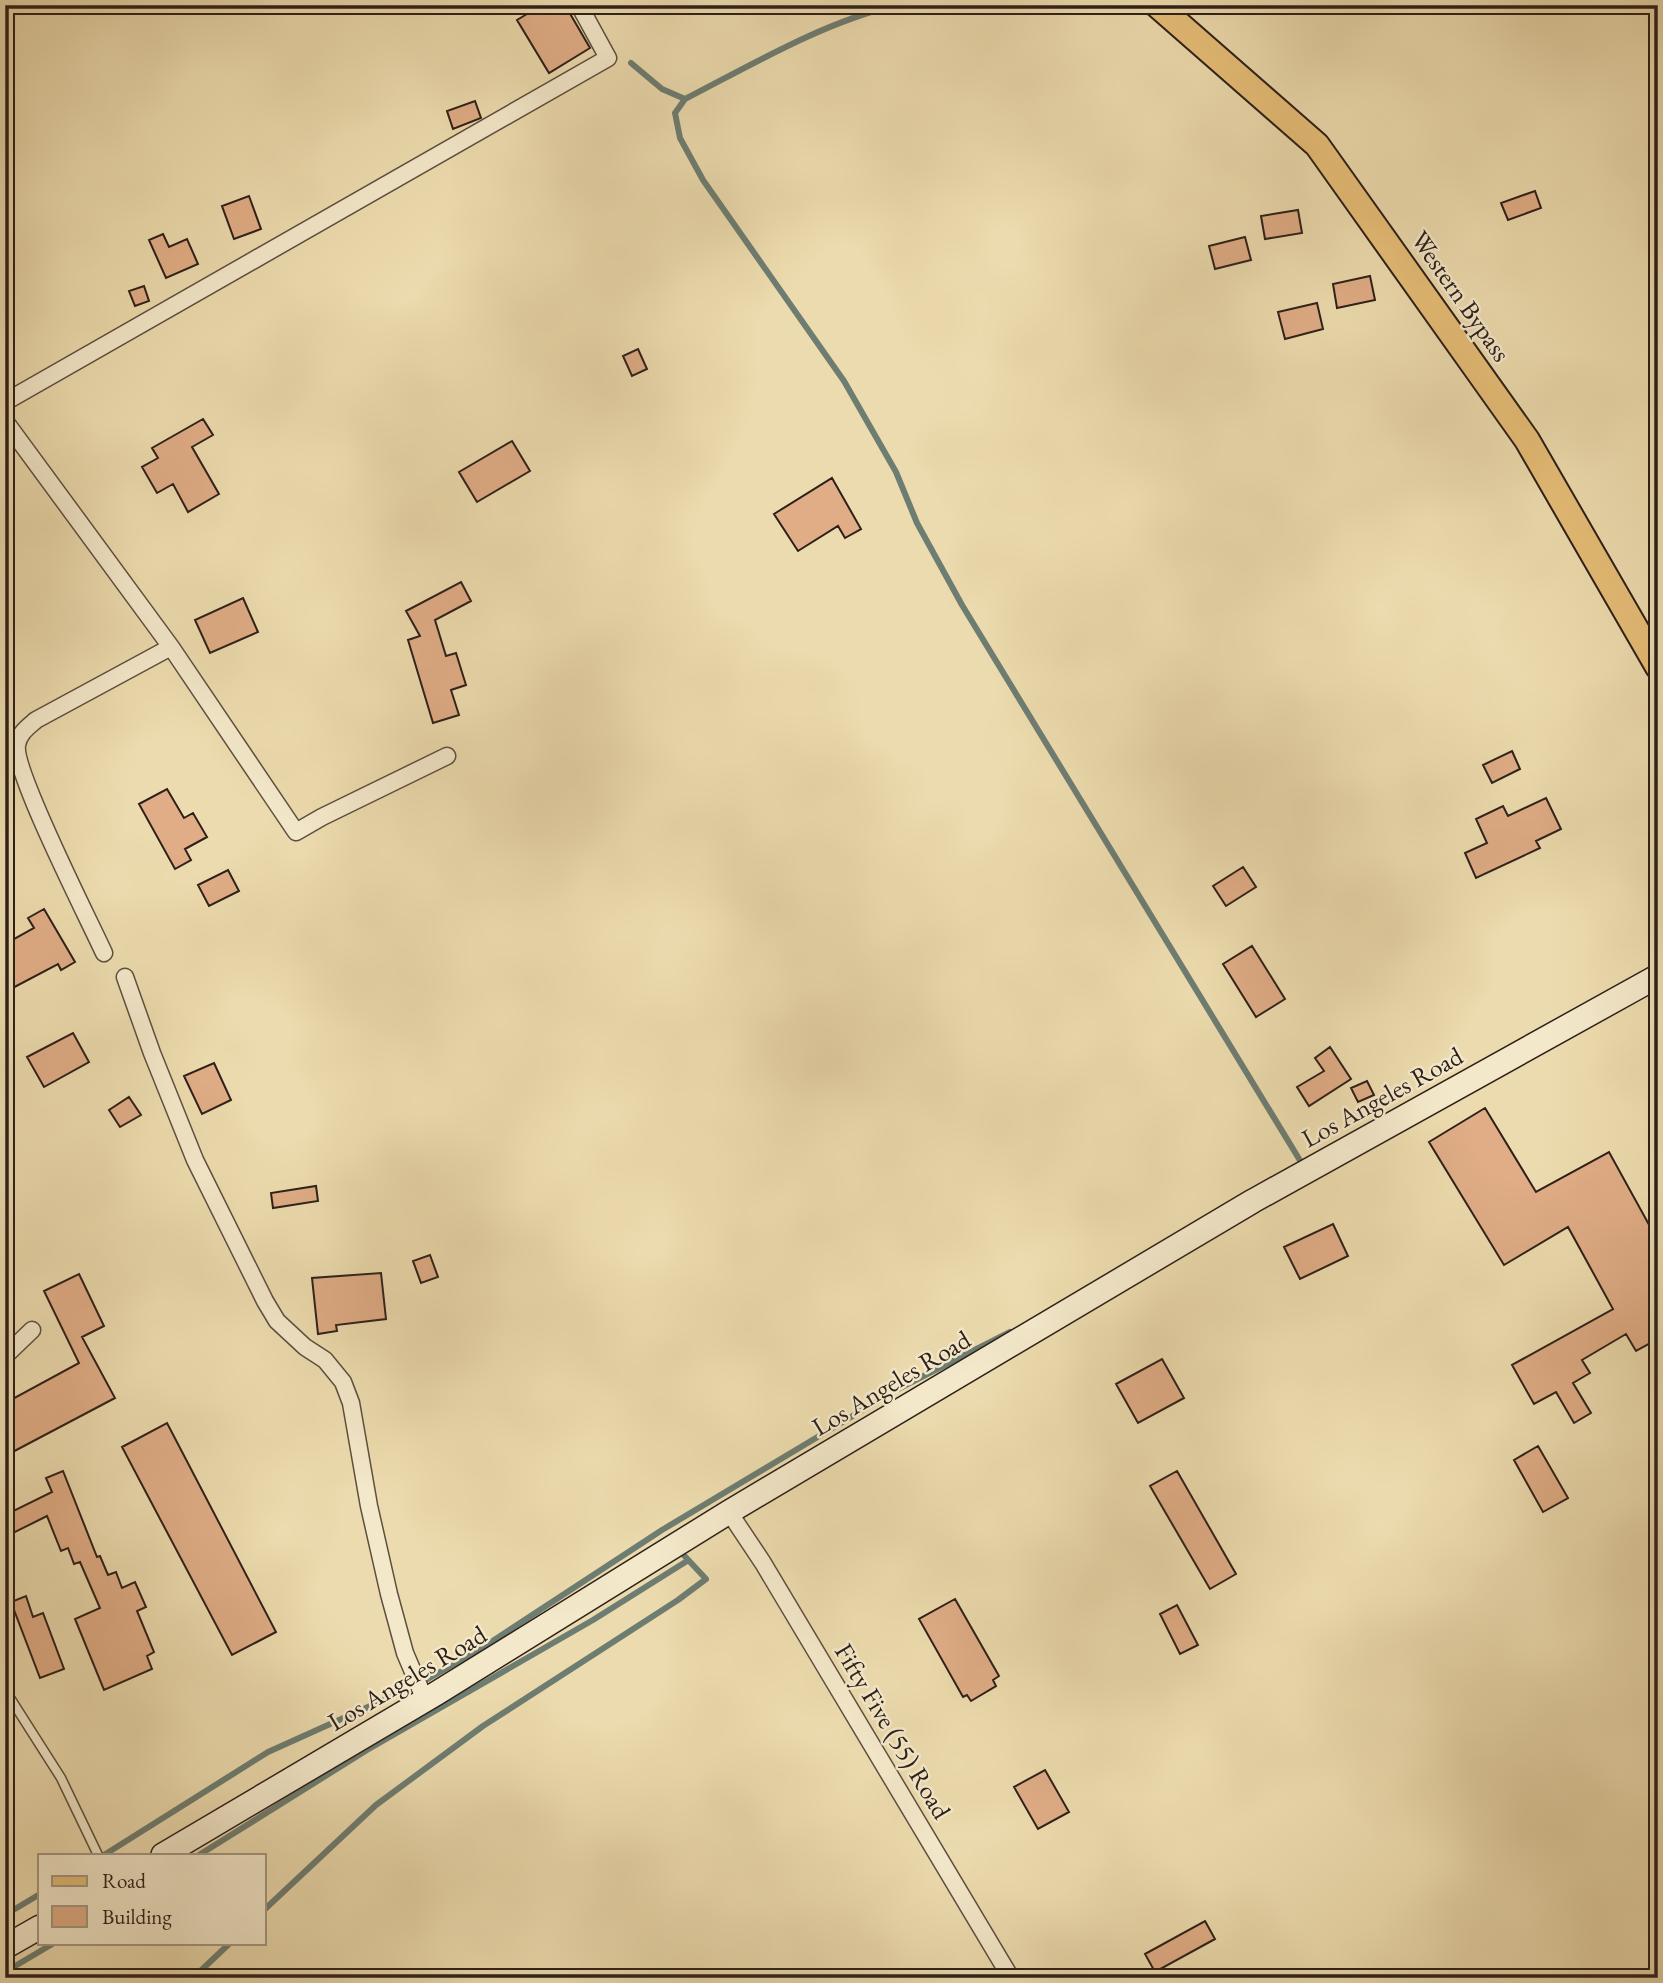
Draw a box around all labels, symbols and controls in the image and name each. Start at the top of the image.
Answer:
street label: Western Bypass [1403,224,1519,368]
street label: Los Angeles Road [1295,1038,1469,1155]
street label: Los Angeles Road [805,1322,977,1444]
street label: Los Angeles Road [321,1617,493,1739]
street label: Fifty Five (55) Road [827,1637,959,1826]
legend [38,1854,266,1944]
text: Road [102,1867,146,1894]
text: Building [102,1903,172,1930]

